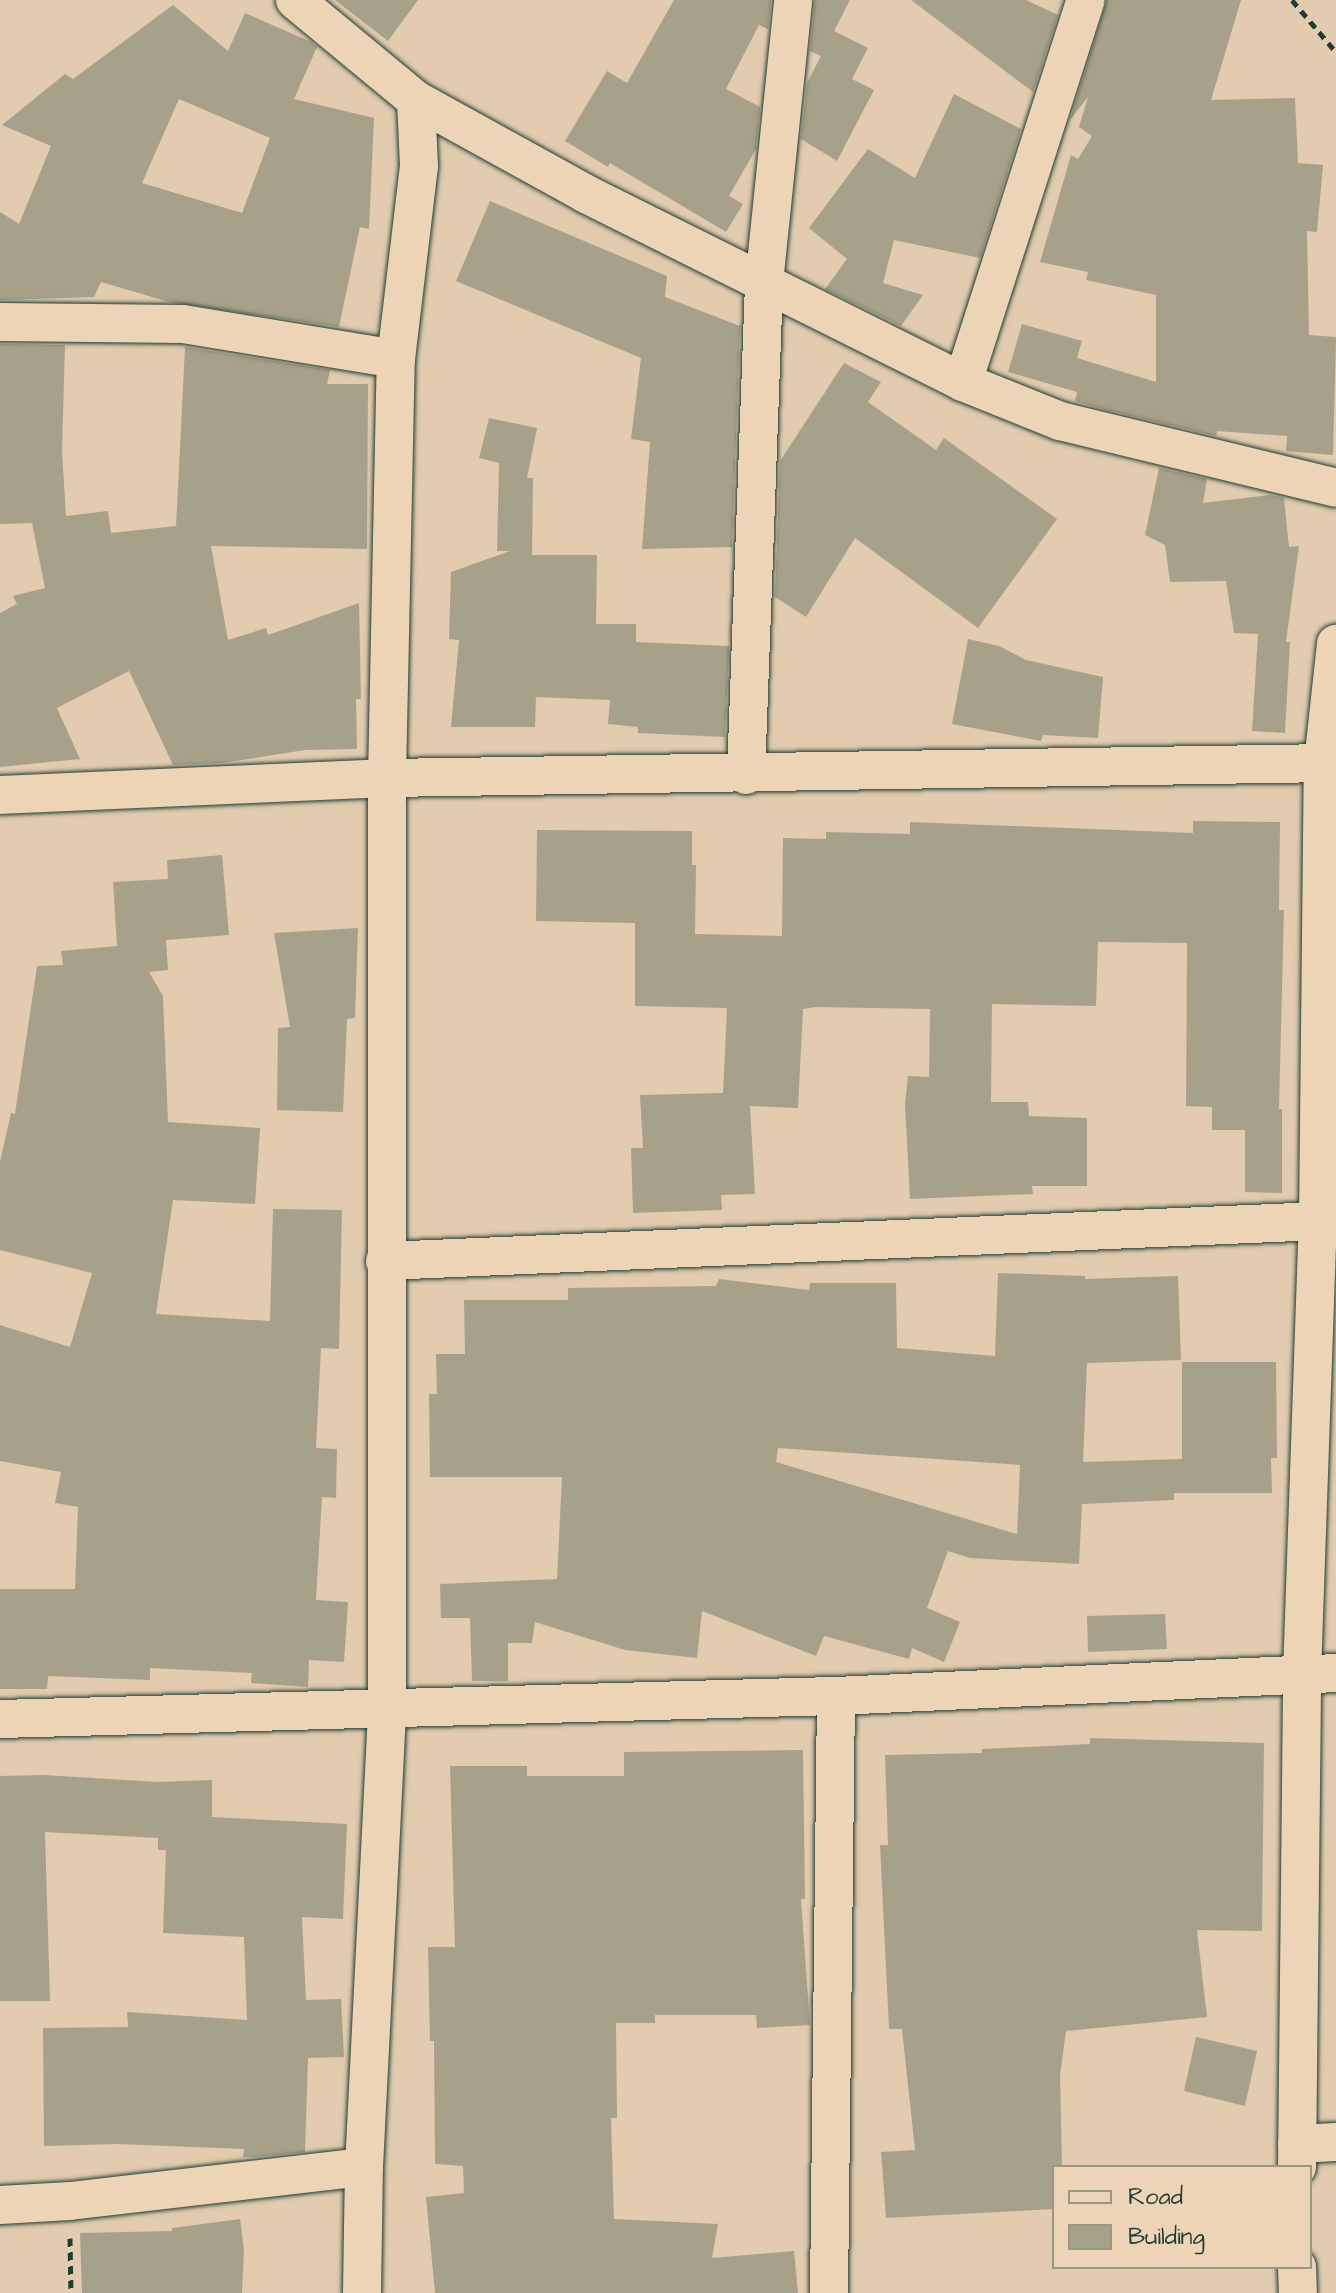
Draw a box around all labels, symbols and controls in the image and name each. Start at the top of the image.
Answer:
legend [1052,2165,1312,2269]
text: Road [1128,2180,1183,2214]
text: Building [1128,2220,1205,2254]

